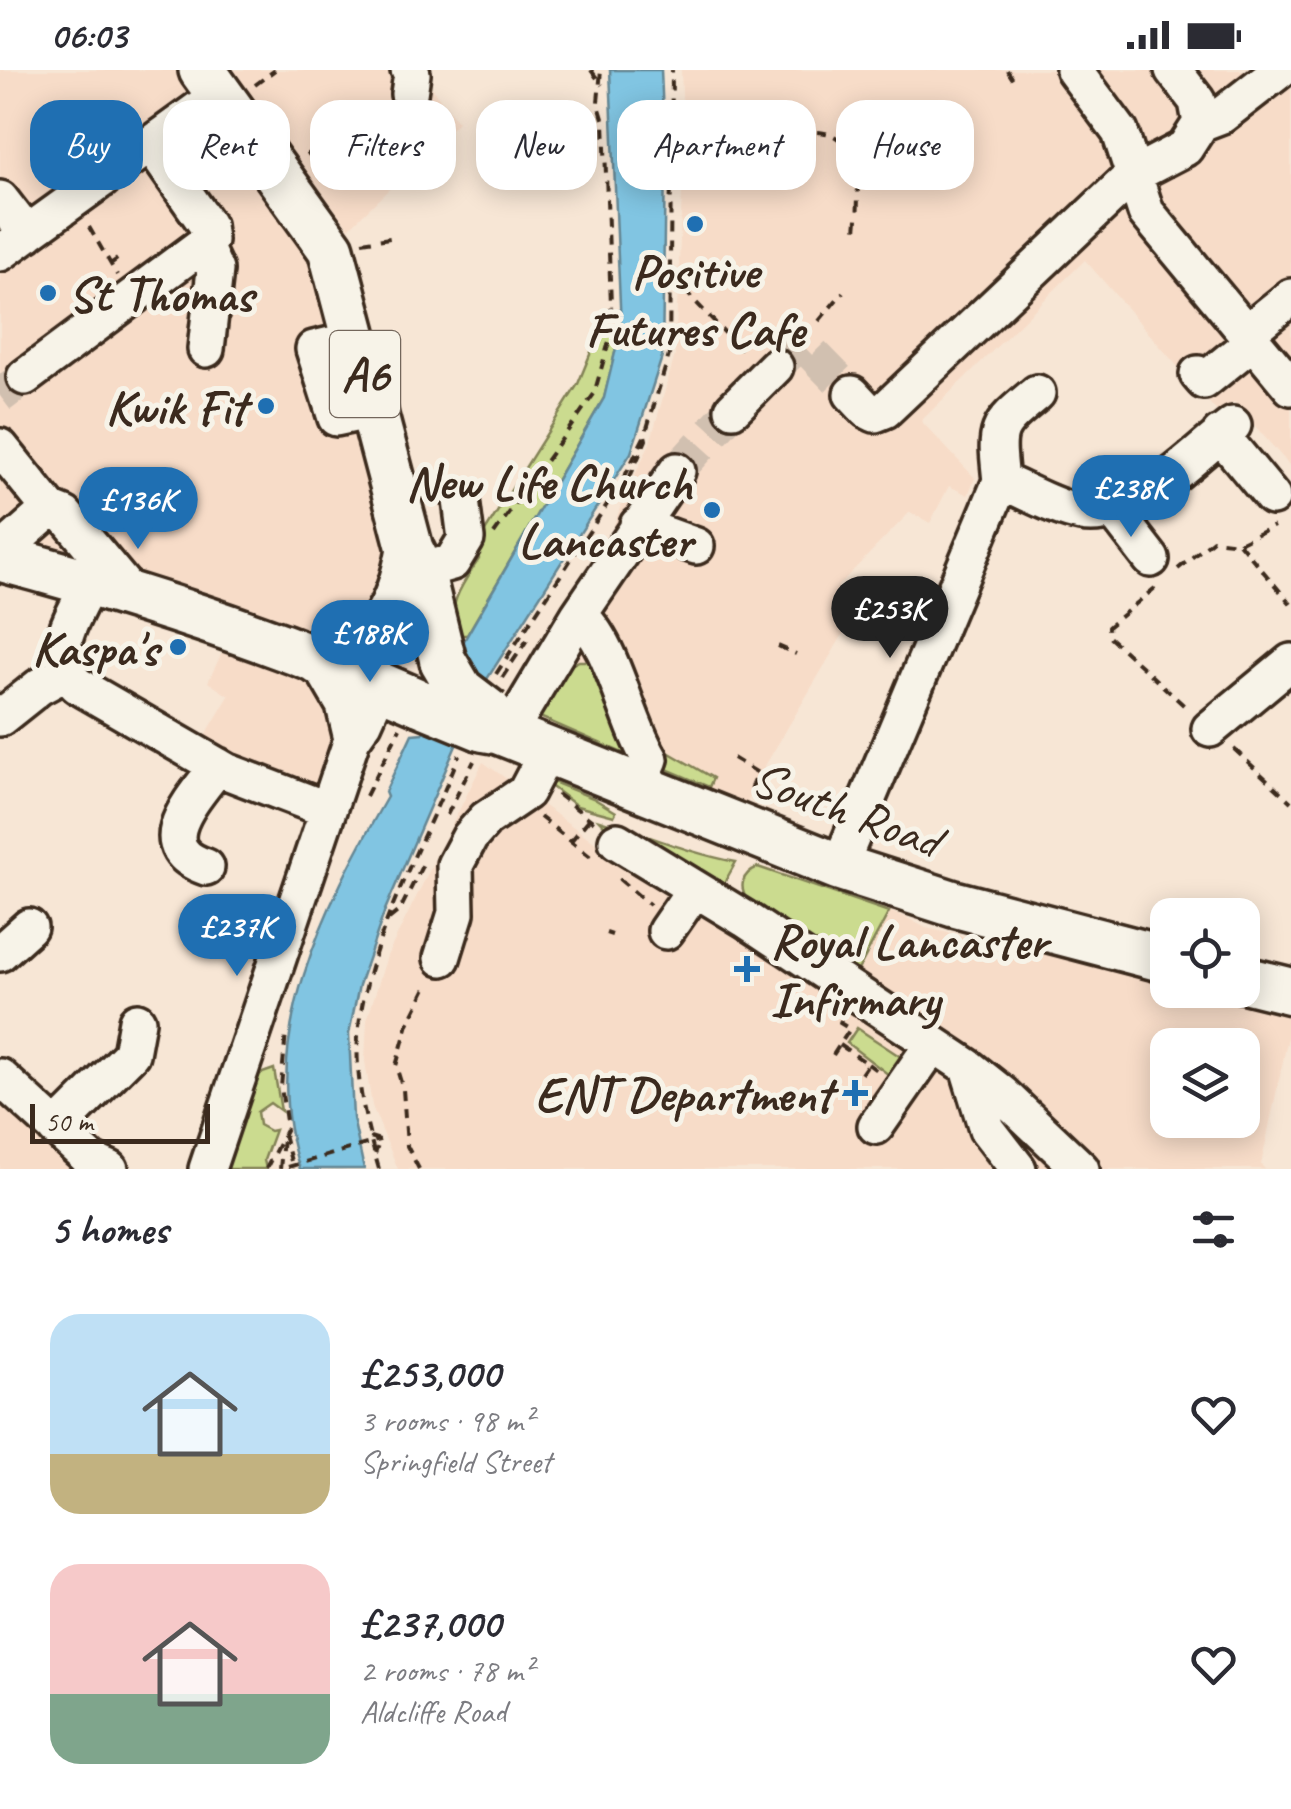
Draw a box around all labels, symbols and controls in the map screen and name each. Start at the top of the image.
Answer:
text: 06:03 [50,12,127,59]
chip: Buy [30,100,143,190]
chip: Rent [163,100,290,190]
chip: Filters [310,100,456,190]
chip: New [476,100,597,190]
chip: Apartment [617,100,816,190]
chip: House [836,100,974,190]
marker: Positive Futures Cafe [684,213,706,235]
place label: Positive Futures Cafe [586,240,808,361]
place label: St Thomas [68,263,257,326]
marker: St Thomas [37,282,59,304]
road number: A6 [330,331,400,417]
place label: Kwik Fit [106,376,253,439]
marker: Kwik Fit [255,395,277,417]
place label: New Life Church Lancaster [406,451,697,572]
pin: £238K [1061,455,1201,540]
pin: £136K [68,467,208,552]
text: £238K [1094,467,1168,508]
text: £136K [101,479,175,520]
marker: New Life Church Lancaster [701,499,723,521]
pin: £253K [820,576,960,661]
text: £253K [853,588,927,629]
pin: £188K [300,600,440,685]
text: £188K [333,612,407,653]
place label: Kaspa's [32,617,162,680]
marker: Kaspa's [167,636,189,658]
street label: South Road [744,746,955,875]
pin: £237K [167,894,307,979]
map controls [1150,898,1260,1138]
button: locate [1150,898,1260,1008]
text: £237K [200,906,274,947]
place label: Royal Lancaster Infirmary [770,910,1052,1031]
marker: Royal Lancaster Infirmary [734,956,760,982]
button: layers [1150,1028,1260,1138]
place label: ENT Department [535,1063,839,1126]
marker: ENT Department [842,1080,868,1106]
scale bar [30,1099,210,1144]
text: 50 m [45,1104,93,1139]
icon: filters [1186,1202,1241,1257]
text: 5 homes [50,1203,168,1256]
text: £253,000 [360,1347,500,1400]
icon: home [130,1354,250,1474]
icon: heart [1186,1387,1241,1442]
text: 3 rooms · 98 m² [360,1400,533,1441]
text: Springfield Street [360,1441,551,1482]
text: £237,000 [360,1597,500,1650]
icon: home [130,1604,250,1724]
icon: heart [1186,1637,1241,1692]
text: 2 rooms · 78 m² [360,1650,533,1691]
text: Aldcliffe Road [360,1691,506,1732]

